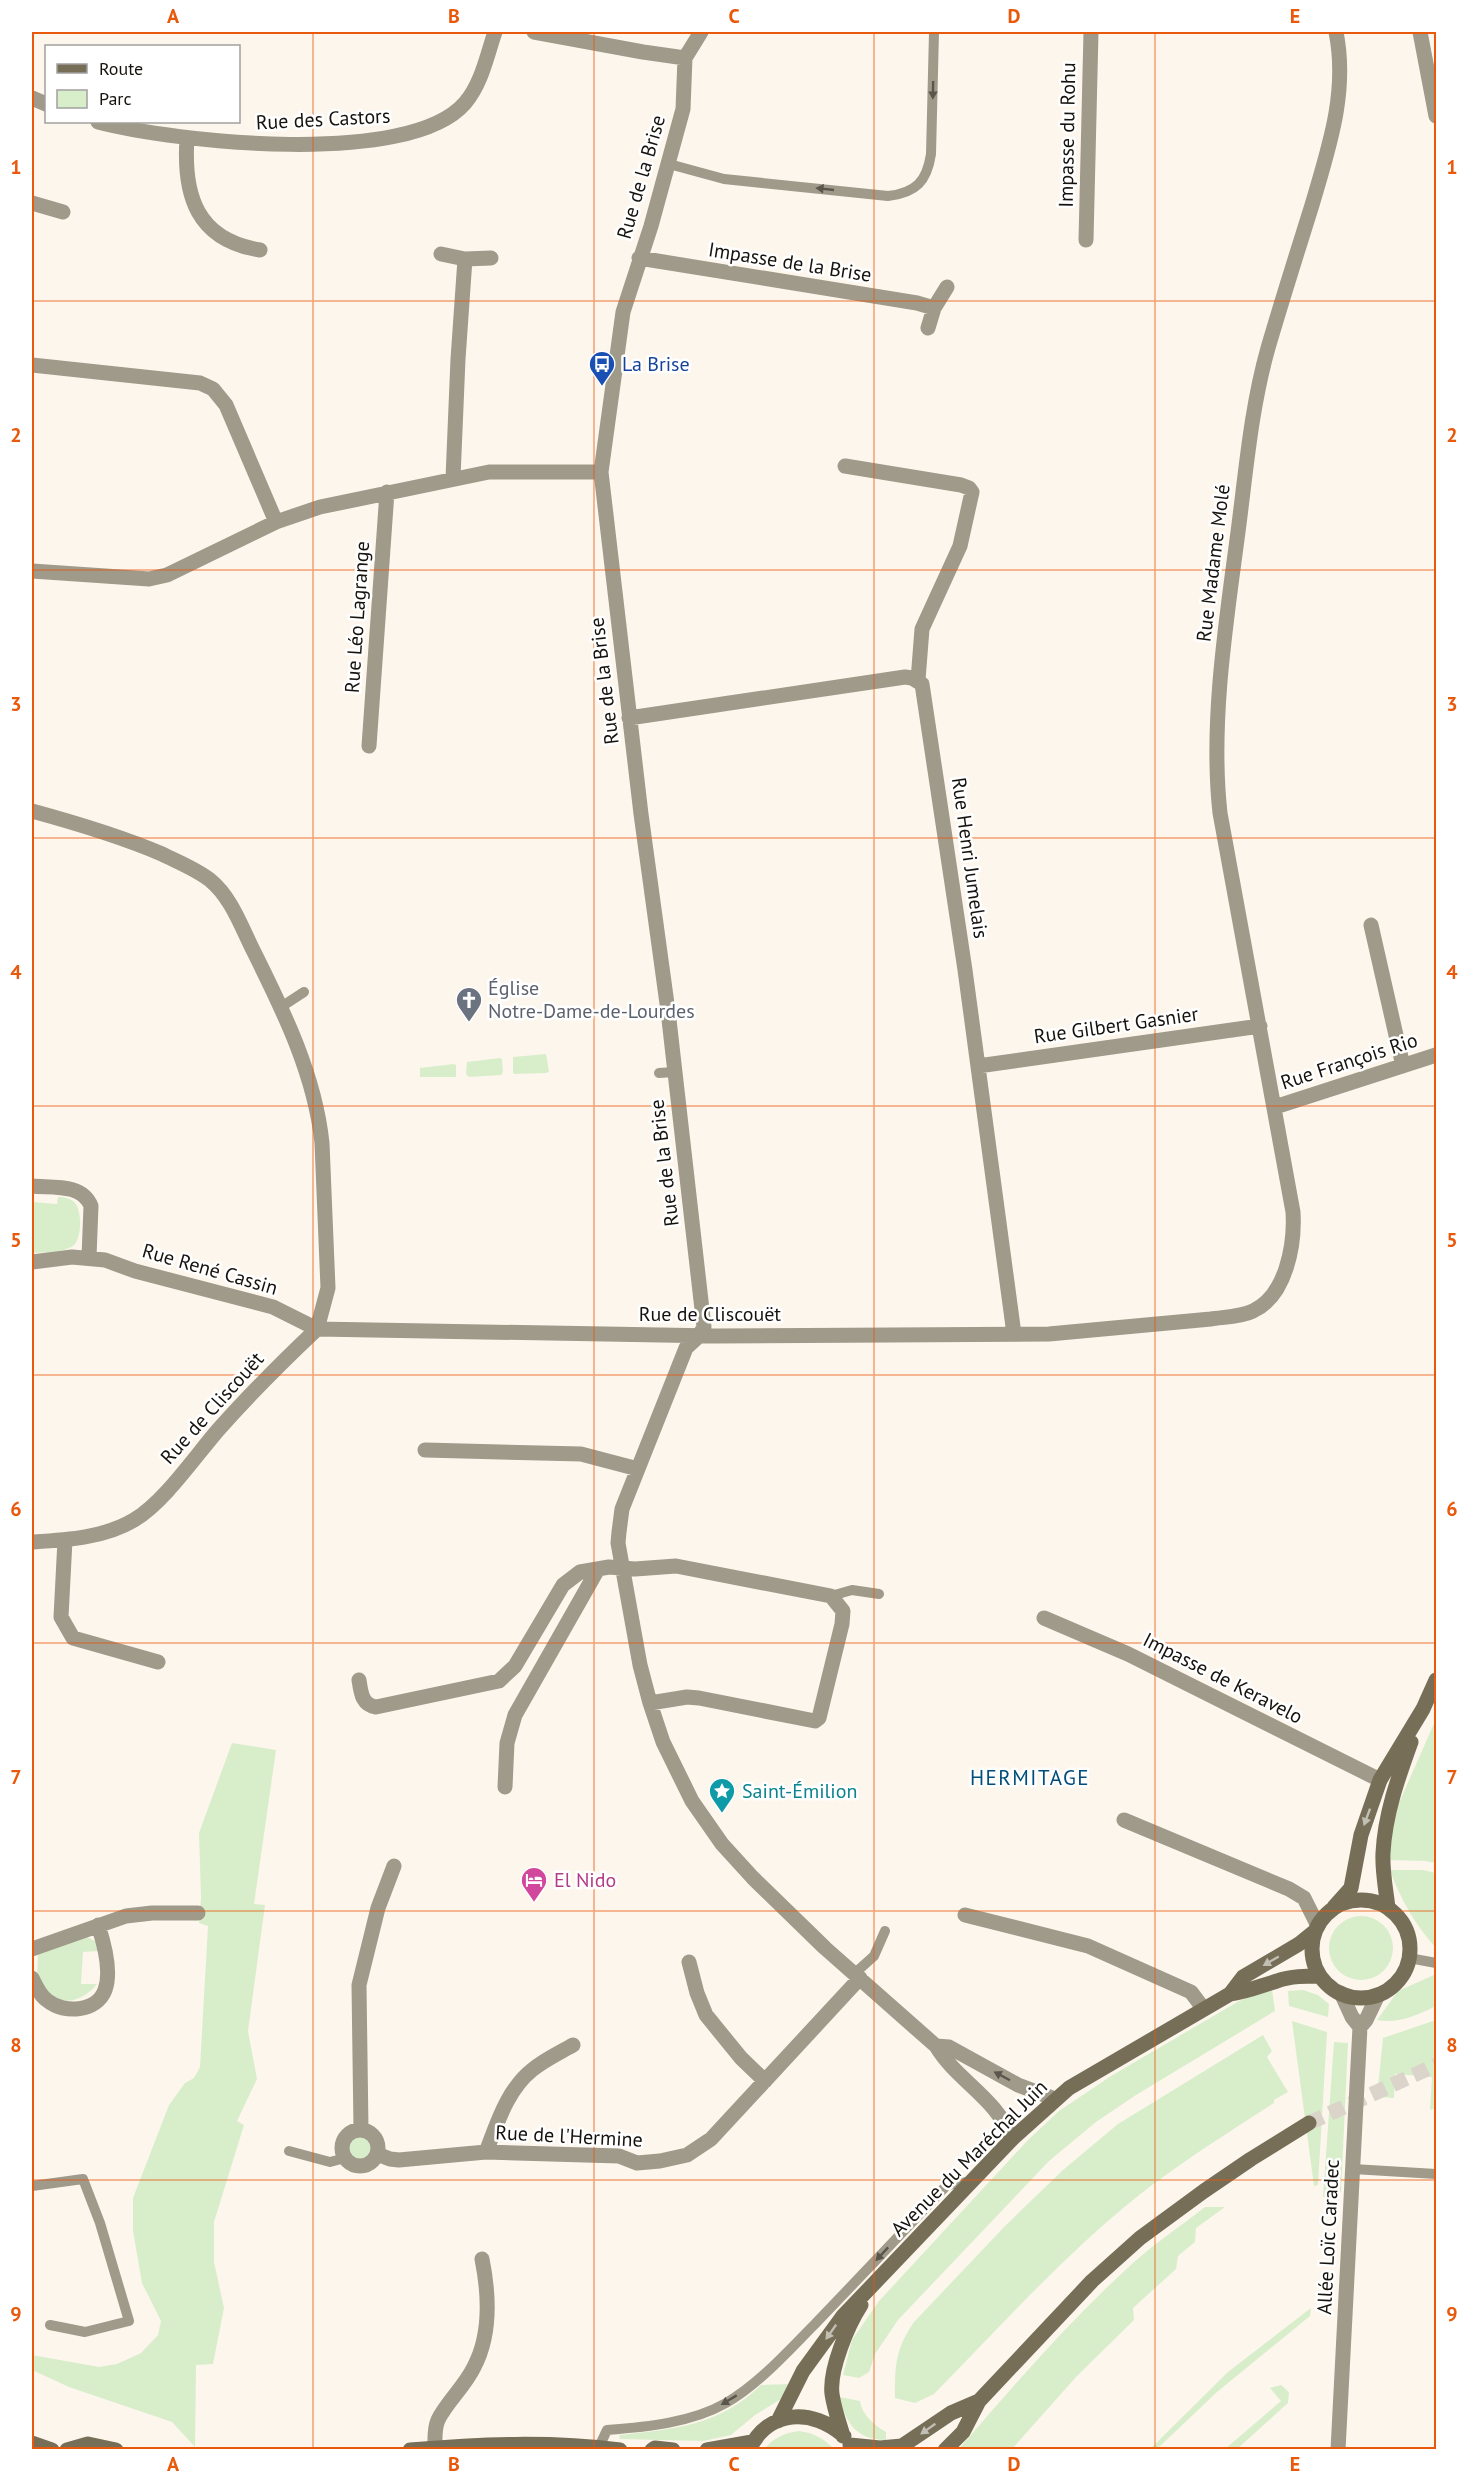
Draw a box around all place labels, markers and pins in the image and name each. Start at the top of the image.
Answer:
bus stop icon: La Brise [587,349,617,387]
place label: La Brise [622,351,690,377]
place label: Église Notre-Dame-de-Lourdes [488,975,695,1024]
church icon: Église Notre-Dame-de-Lourdes [454,985,484,1023]
place icon: Saint-Émilion [707,1776,737,1814]
place label: Saint-Émilion [742,1778,857,1804]
hotel icon: El Nido [519,1865,549,1903]
place label: El Nido [554,1867,616,1893]

